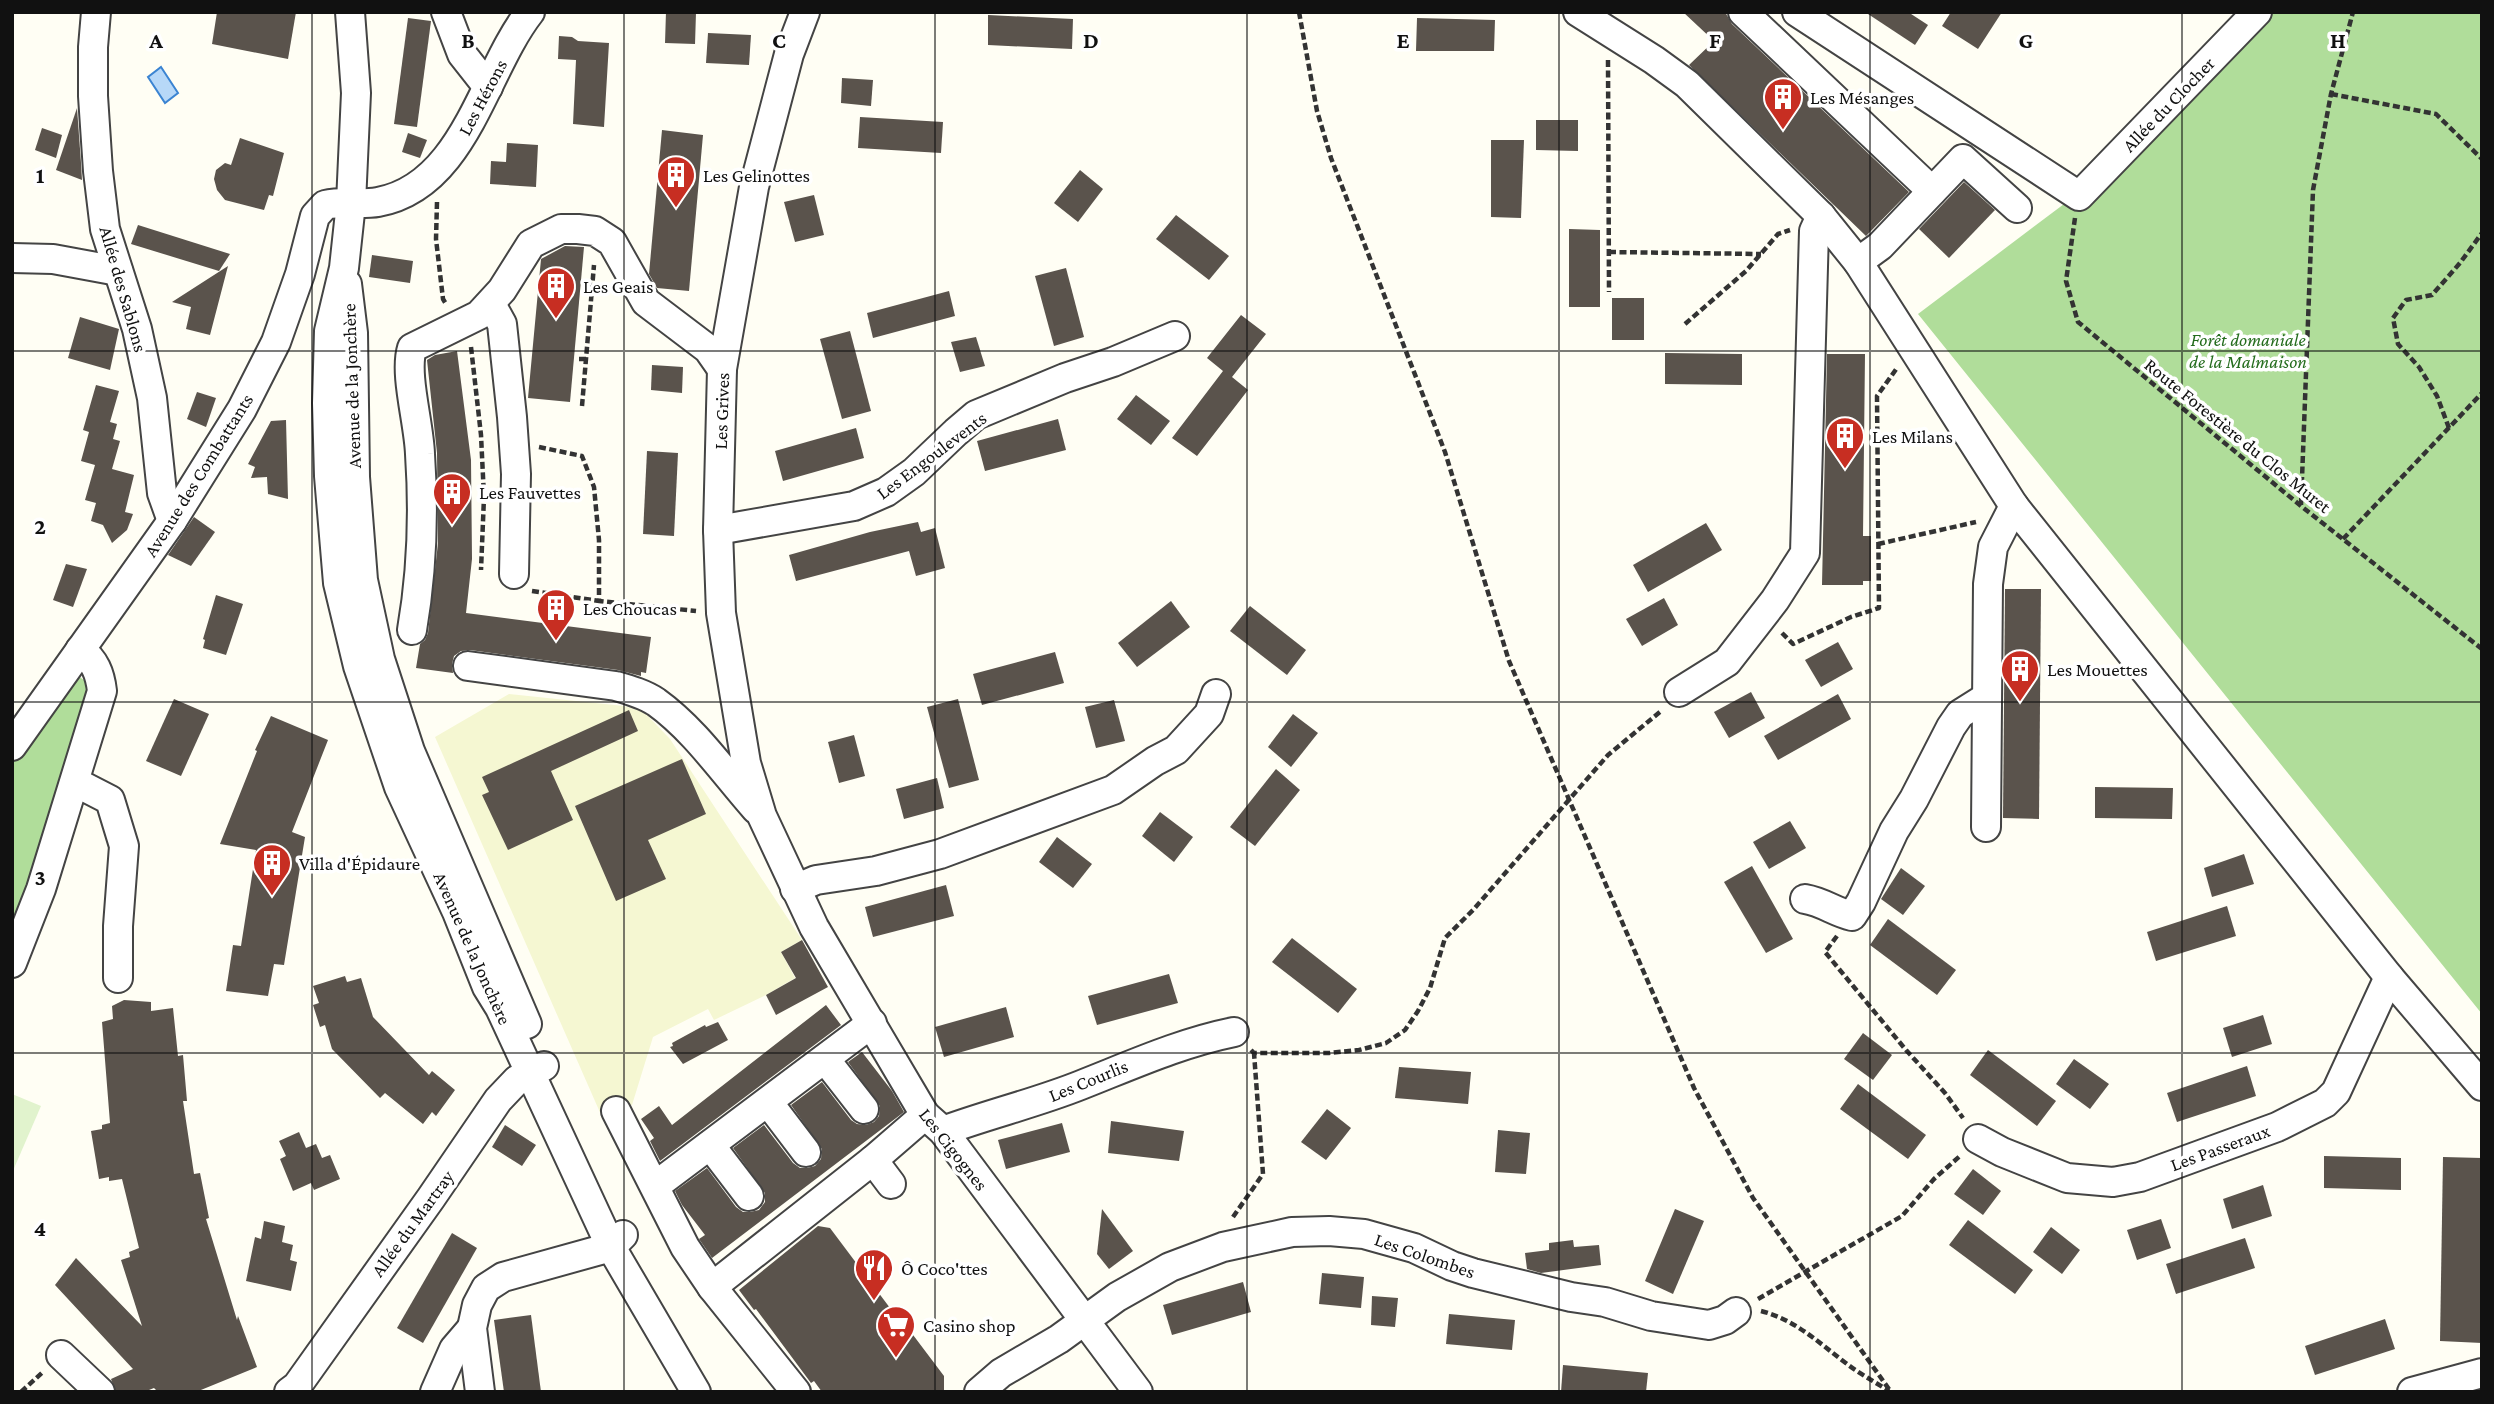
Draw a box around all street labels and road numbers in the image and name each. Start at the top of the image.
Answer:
street label: Allée du Clocher [2118,52,2219,156]
street label: Les Hérons [454,56,511,139]
street label: Allée des Sablons [96,224,152,354]
street label: Avenue de la Jonchère [338,303,365,469]
street label: Route Forestière du Clos Muret [2140,354,2336,517]
street label: Les Grives [710,372,733,450]
street label: Avenue des Combattants [140,390,257,561]
street label: Les Engoulevents [872,407,990,504]
street label: Avenue de la Jonchère [429,869,516,1028]
street label: Les Courlis [1046,1055,1131,1106]
street label: Les Cigognes [915,1104,992,1195]
street label: Les Passeraux [2168,1120,2273,1175]
street label: Allée du Martray [367,1166,458,1280]
street label: Les Colombes [1372,1229,1478,1282]

